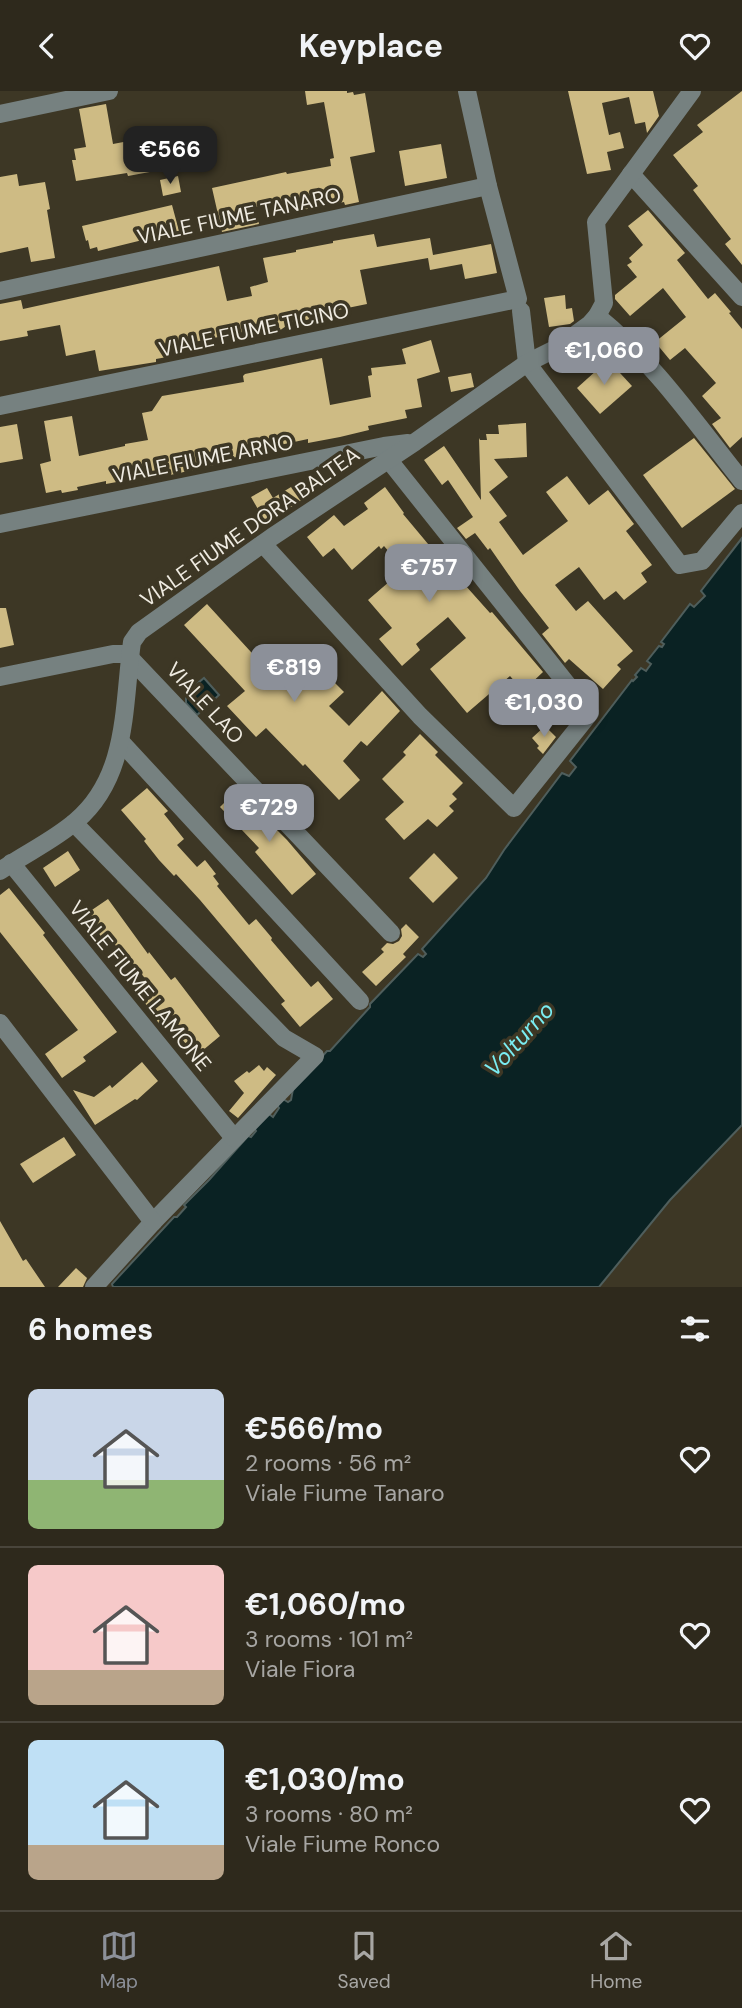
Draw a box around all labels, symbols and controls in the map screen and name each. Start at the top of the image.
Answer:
text: Keyplace [299,25,443,67]
icon: back [28,27,66,65]
icon: heart [676,27,714,65]
pin: €566 [129,127,211,186]
text: €566 [139,134,201,164]
street label: VIALE FIUME TANARO [135,181,343,251]
street label: VIALE FIUME TICINO [156,296,352,364]
pin: €1,060 [547,327,661,387]
text: €1,060 [564,335,644,365]
street label: VIALE FIUME ARNO [110,428,296,490]
street label: VIALE FIUME DORA BALTEA [135,440,365,614]
pin: €757 [388,545,470,604]
text: €757 [401,552,457,582]
pin: €819 [253,645,335,704]
text: €819 [266,652,322,682]
street label: VIALE LAO [160,656,250,750]
pin: €1,030 [487,679,601,739]
text: €1,030 [505,687,583,717]
pin: €729 [228,785,310,844]
text: €729 [240,792,298,822]
street label: VIALE FIUME LAMONE [62,895,218,1077]
water label: Volturno [477,995,561,1083]
text: 6 homes [28,1310,153,1349]
icon: filters [676,1310,714,1348]
text: €566/mo [245,1409,383,1448]
icon: home [84,1417,168,1501]
icon: heart [676,1440,714,1478]
text: 2 rooms · 56 m² [245,1448,411,1478]
text: Viale Fiume Tanaro [245,1478,445,1508]
text: €1,060/mo [245,1585,406,1624]
icon: home [84,1593,168,1677]
icon: heart [676,1616,714,1654]
text: 3 rooms · 101 m² [245,1624,413,1654]
text: Viale Fiora [245,1654,355,1684]
text: €1,030/mo [245,1760,405,1799]
icon: home [84,1768,168,1852]
icon: heart [676,1791,714,1829]
text: 3 rooms · 80 m² [245,1799,413,1829]
text: Viale Fiume Ronco [245,1829,440,1859]
tab: Map [100,1927,138,1994]
tab: Saved [338,1927,391,1994]
tab: Home [590,1927,642,1994]

